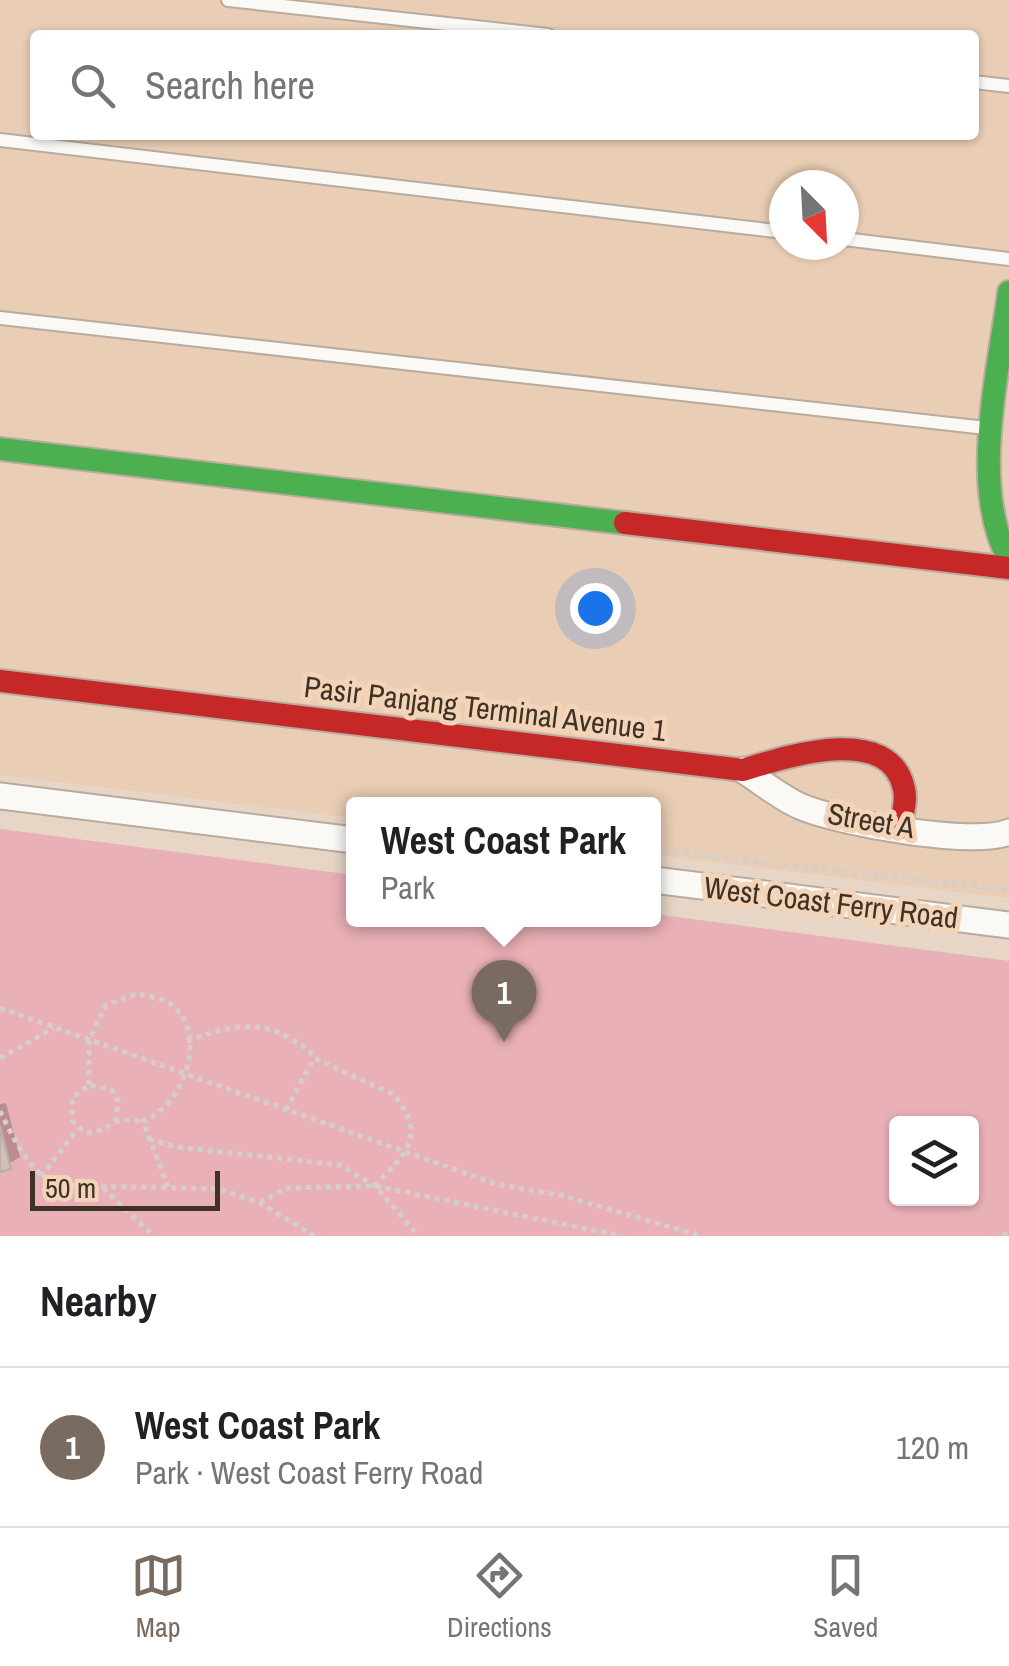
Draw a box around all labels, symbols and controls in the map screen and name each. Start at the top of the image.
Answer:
search box [30,30,979,140]
icon: search [65,58,120,113]
text: Search here [145,60,315,111]
north arrow [769,170,859,260]
your location [570,583,621,634]
street label: Pasir Panjang Terminal Avenue 1 [302,666,669,750]
street label: Street A [825,793,918,847]
popup [346,797,661,927]
text: West Coast Park [381,815,626,866]
text: Park [381,866,435,909]
street label: West Coast Ferry Road [702,867,960,937]
pin: 1 [472,960,536,1042]
map controls [889,1116,979,1206]
button: layers [889,1116,979,1206]
scale bar [30,1166,220,1210]
text: 50 m [45,1169,96,1207]
text: Nearby [40,1273,157,1329]
text: West Coast Park [135,1400,380,1451]
text: 1 [65,1426,80,1469]
text: 120 m [896,1426,969,1469]
text: Park · West Coast Ferry Road [135,1451,483,1494]
tab: Map [131,1548,186,1646]
tab: Directions [447,1548,552,1646]
tab: Saved [813,1548,878,1646]

